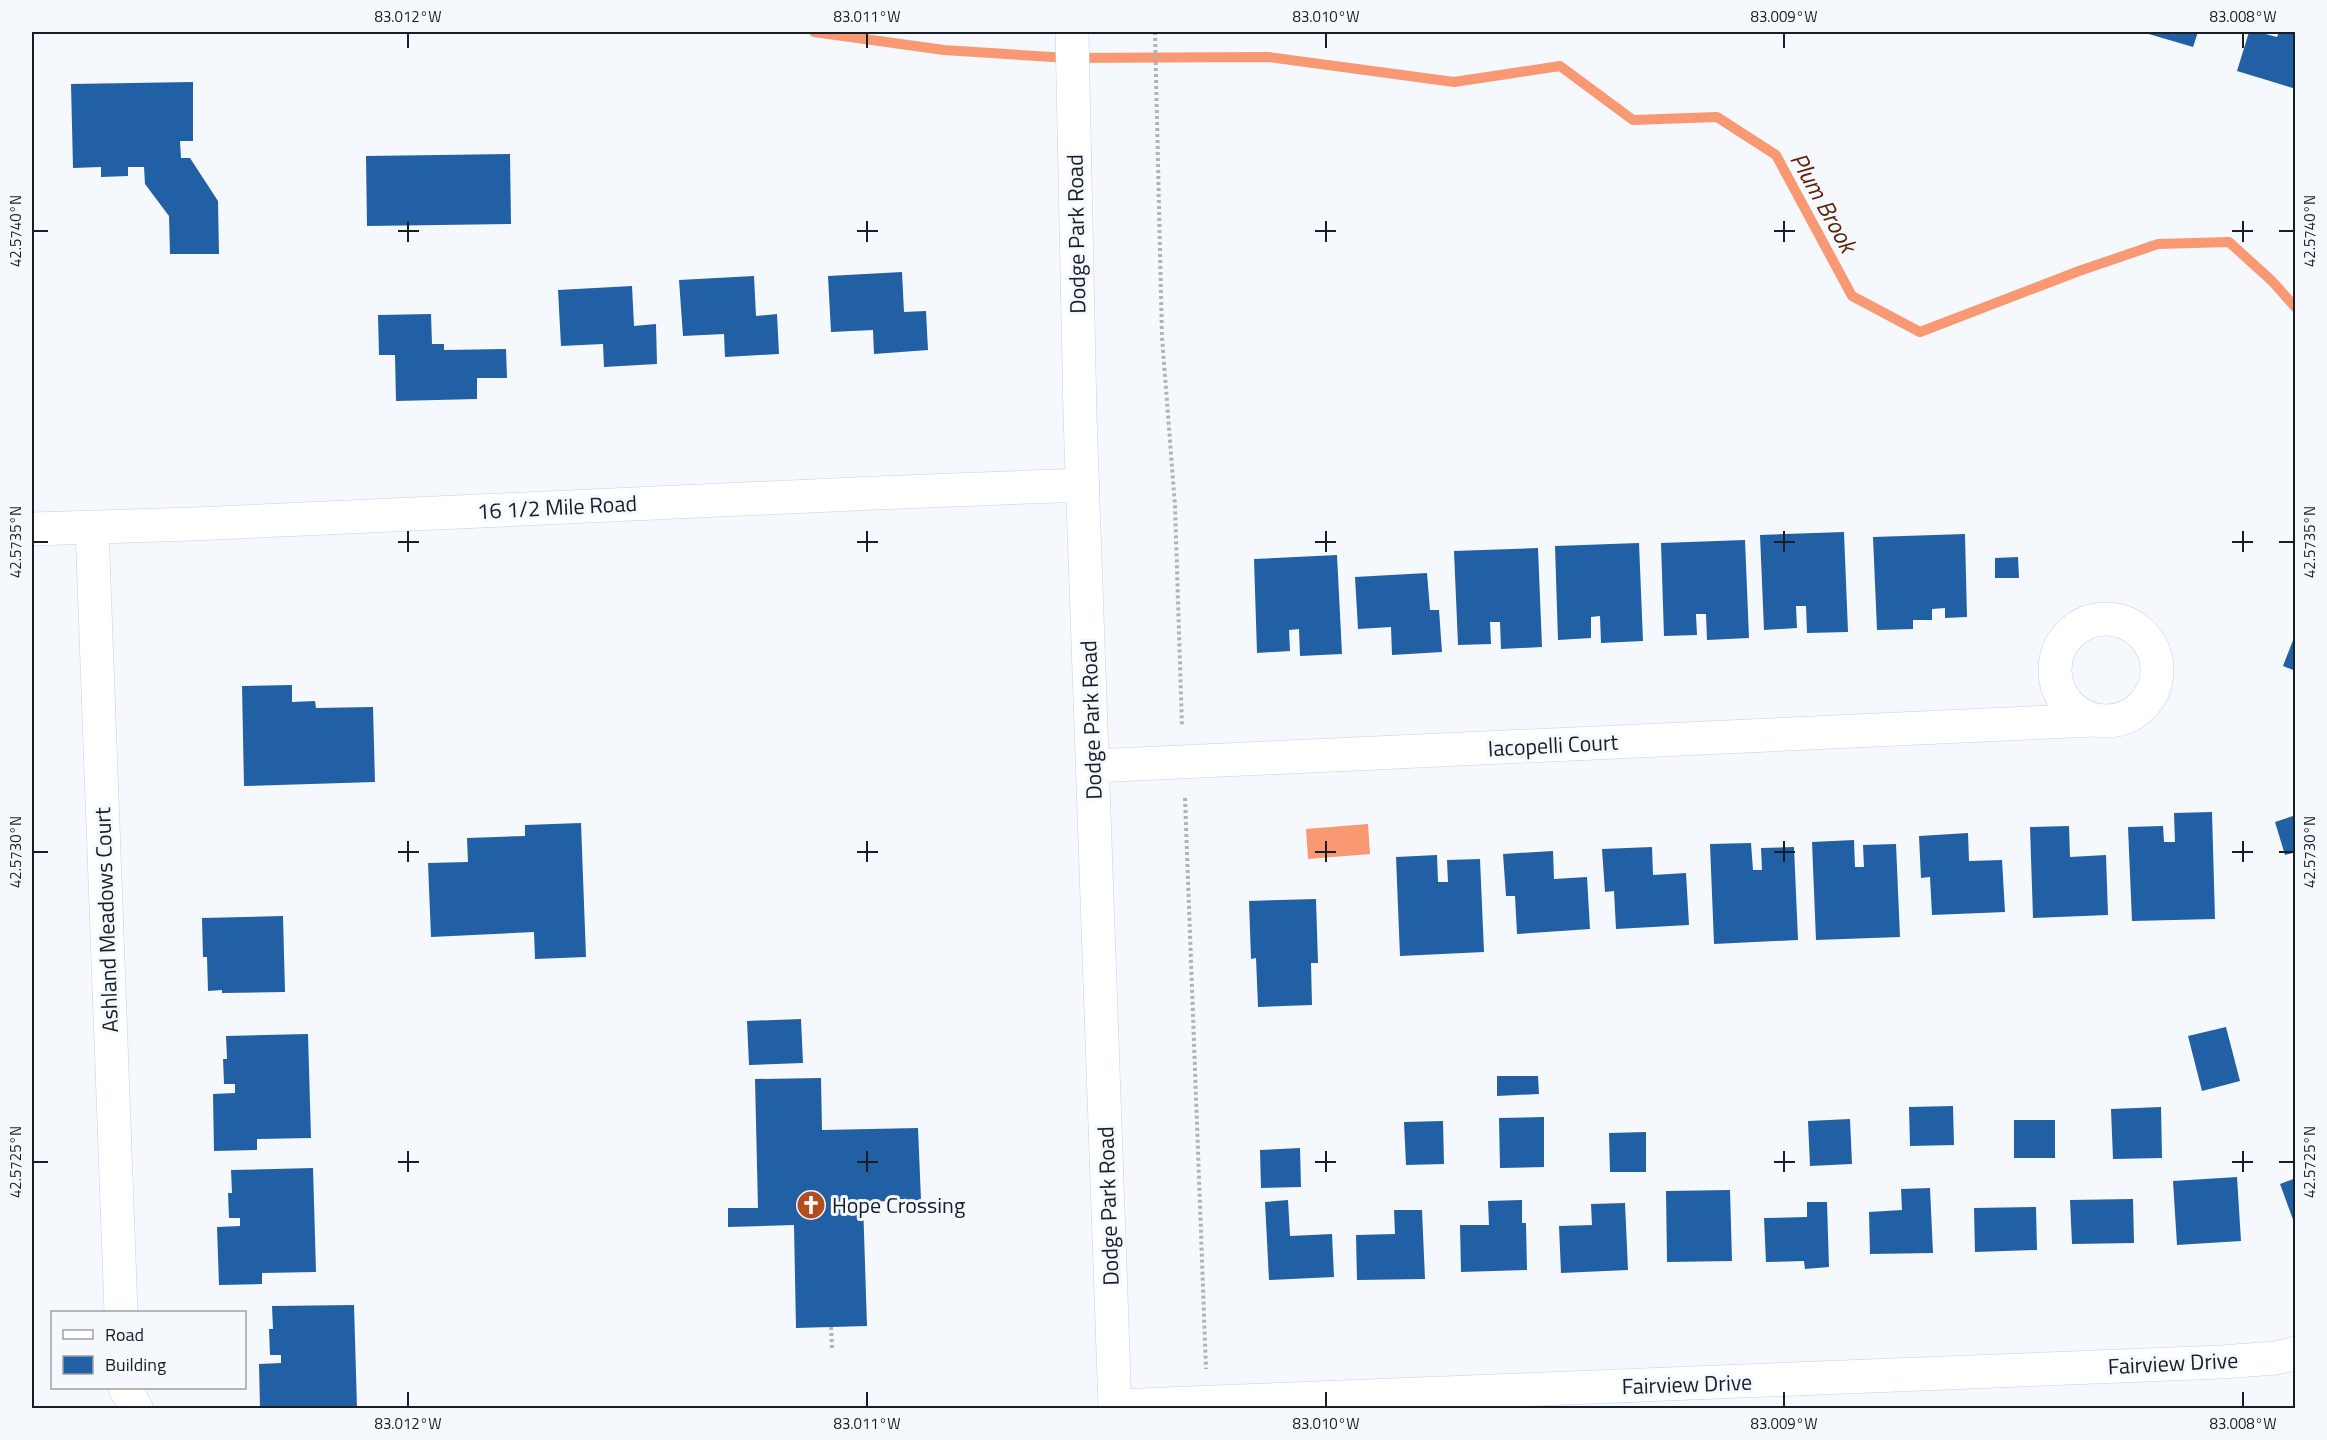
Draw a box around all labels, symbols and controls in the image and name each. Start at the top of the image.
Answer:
text: 83.012°W [375,5,441,28]
text: 83.011°W [834,5,900,28]
text: 83.010°W [1293,5,1359,28]
text: 83.009°W [1751,5,1817,28]
text: 83.008°W [2210,5,2276,28]
water label: Plum Brook [1782,145,1868,262]
street label: Dodge Park Road [1058,154,1094,314]
text: 42.5740°N [4,195,27,267]
text: 42.5740°N [2298,195,2321,267]
street label: 16 1/2 Mile Road [476,486,638,528]
text: 42.5735°N [4,506,27,578]
text: 42.5735°N [2298,506,2321,578]
street label: Dodge Park Road [1071,640,1111,800]
street label: Iacopelli Court [1487,725,1619,765]
street label: Ashland Meadows Court [85,807,127,1033]
text: 42.5730°N [4,816,27,888]
text: 42.5730°N [2298,816,2321,888]
text: 42.5725°N [4,1126,27,1198]
street label: Dodge Park Road [1088,1126,1128,1286]
text: 42.5725°N [2298,1126,2321,1198]
place label: Hope Crossing [832,1188,965,1222]
church icon: Hope Crossing [795,1189,827,1221]
legend [51,1311,246,1389]
text: Road [105,1321,144,1348]
street label: Fairview Drive [2107,1343,2239,1383]
text: Building [105,1351,166,1378]
street label: Fairview Drive [1621,1365,1753,1403]
text: 83.012°W [375,1412,441,1435]
text: 83.011°W [834,1412,900,1435]
text: 83.010°W [1293,1412,1359,1435]
text: 83.009°W [1751,1412,1817,1435]
text: 83.008°W [2210,1412,2276,1435]

